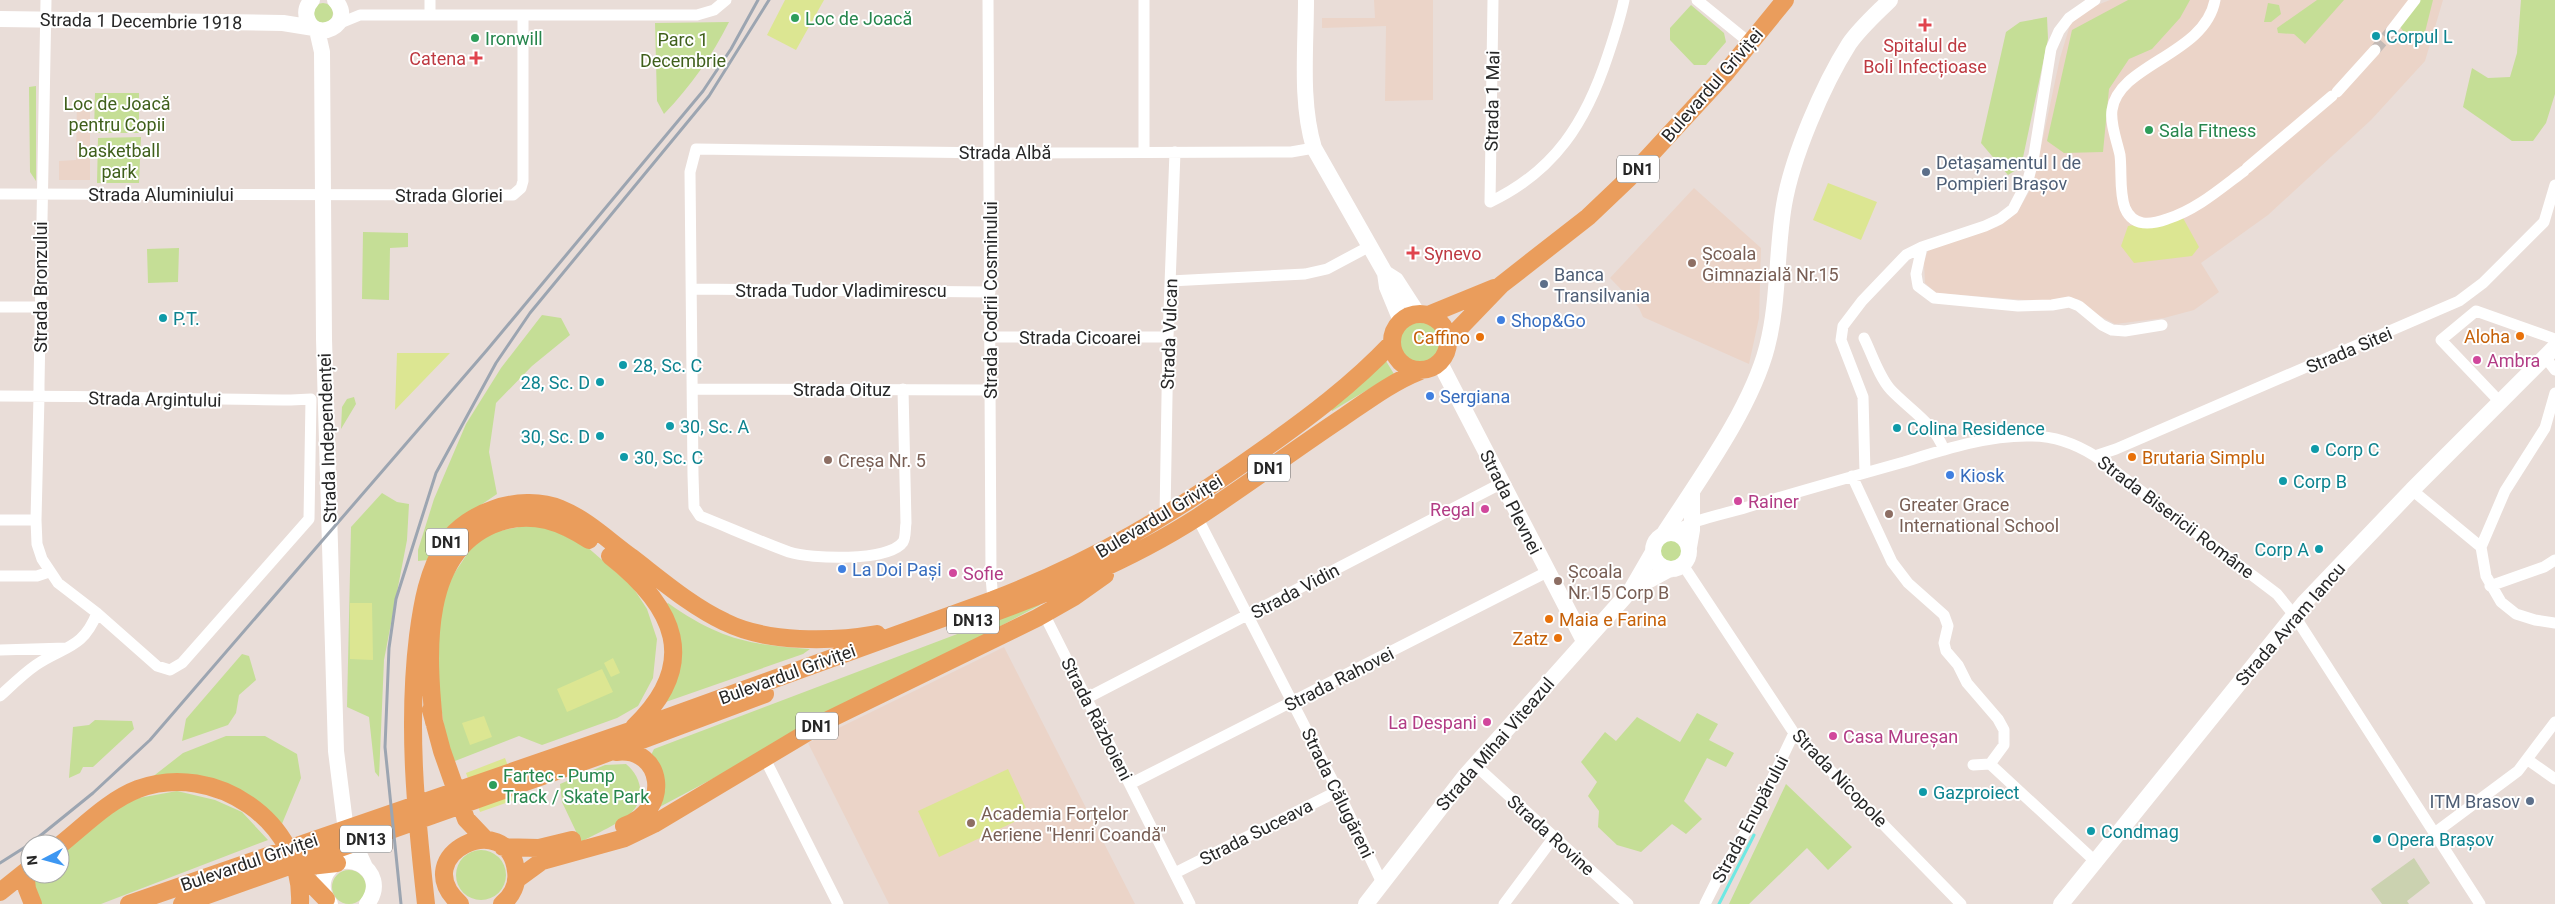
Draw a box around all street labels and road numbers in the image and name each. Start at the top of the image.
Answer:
street label: Strada 1 Decembrie 1918 [40,9,242,33]
street label: Bulevardul Griviței [1657,24,1768,147]
street label: Strada 1 Mai [1481,50,1503,152]
street label: Strada Albă [959,142,1051,163]
road number: DN1 [1617,156,1659,182]
street label: Strada Aluminiului [88,184,234,205]
street label: Strada Gloriei [395,185,503,206]
street label: Strada Codrii Cosminului [980,201,1001,399]
street label: Strada Bronzului [30,221,51,353]
street label: Strada Vulcan [1157,278,1181,390]
street label: Strada Tudor Vladimirescu [735,280,947,301]
street label: Strada Sitei [2303,322,2395,378]
street label: Strada Cicoarei [1019,327,1141,348]
street label: Strada Independenței [314,353,341,523]
street label: Strada Oituz [793,379,891,400]
street label: Strada Argintului [88,387,222,411]
street label: Strada Plevnei [1476,446,1546,558]
street label: Strada Bisericii Române [2094,451,2258,583]
road number: DN1 [1248,454,1290,482]
street label: Bulevardul Griviței [1092,470,1227,563]
road number: DN1 [426,528,468,556]
street label: Strada Avram Iancu [2231,558,2349,690]
street label: Strada Vidin [1247,559,1343,623]
road number: DN13 [947,606,999,634]
street label: Bulevardul Griviței [716,640,859,709]
street label: Strada Rahovei [1281,642,1397,716]
street label: Strada Războieni [1057,654,1137,784]
street label: Strada Mihai Viteazul [1431,673,1559,815]
road number: DN1 [796,712,838,739]
street label: Strada Călugăreni [1297,725,1379,861]
street label: Strada Nicopole [1788,725,1892,831]
street label: Strada Enupărului [1708,752,1792,886]
street label: Strada Rovine [1503,790,1599,880]
street label: Strada Suceava [1196,794,1316,870]
road number: DN13 [340,826,392,852]
street label: Bulevardul Griviței [178,829,321,896]

